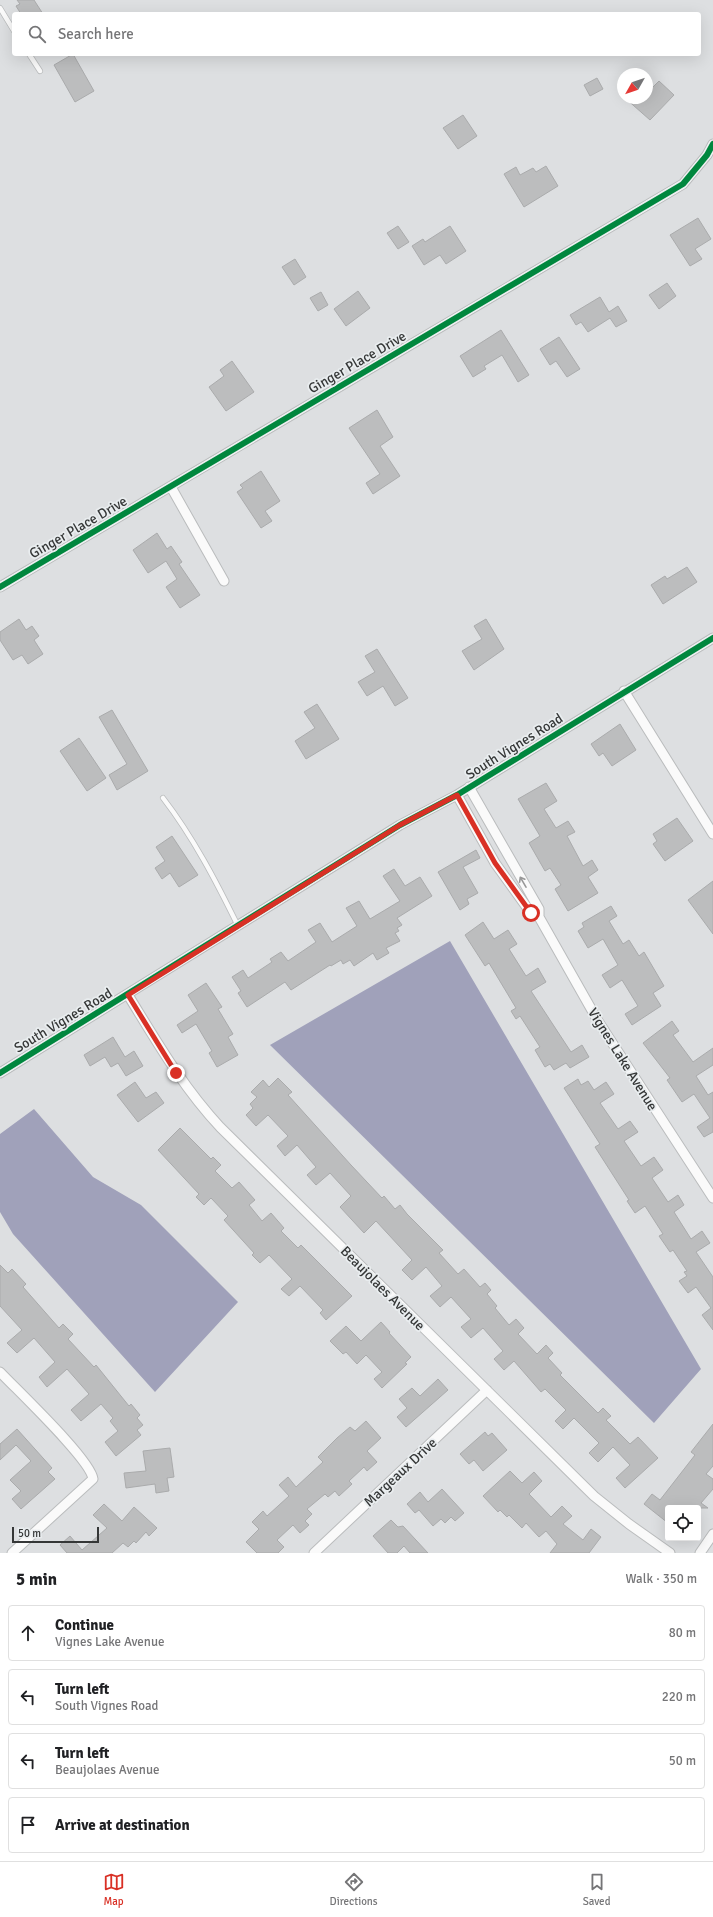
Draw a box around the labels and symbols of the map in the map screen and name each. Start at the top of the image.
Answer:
north arrow [617,68,653,104]
street label: Ginger Place Drive [305,328,409,397]
street label: Ginger Place Drive [26,493,130,562]
street label: South Vignes Road [463,710,566,783]
one-way arrow [519,876,527,888]
route start [522,904,540,922]
street label: South Vignes Road [11,984,115,1056]
street label: Vignes Lake Avenue [584,1005,661,1114]
route end [167,1064,185,1082]
street label: Beaujolaes Avenue [337,1243,428,1334]
street label: Margeaux Drive [360,1434,440,1510]
scale bar [12,1525,99,1544]

